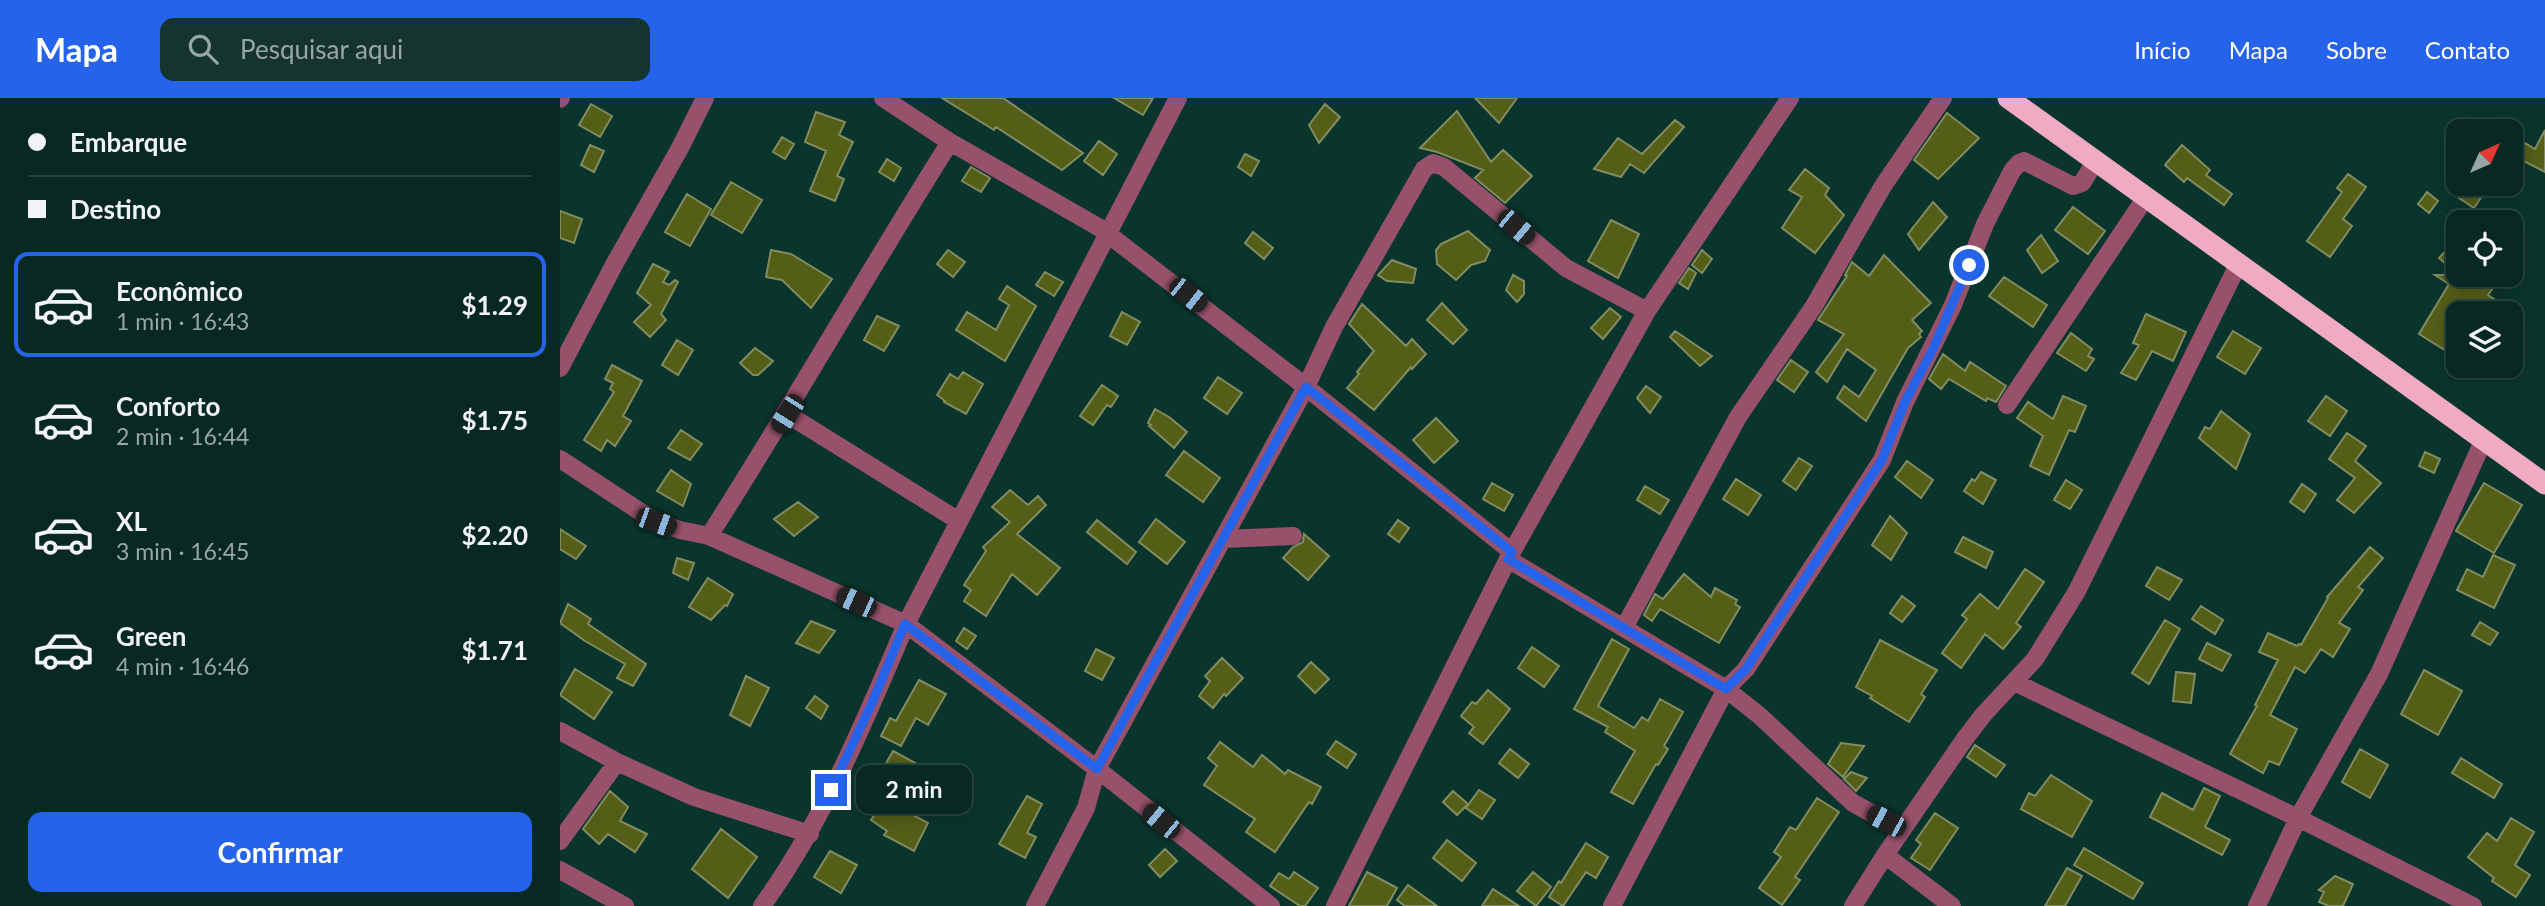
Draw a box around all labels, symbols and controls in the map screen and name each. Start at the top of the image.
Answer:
search box [160,18,650,81]
text: Mapa [35,29,118,69]
icon: search [184,30,222,68]
text: Pesquisar aqui [240,33,403,65]
text: Início [2134,35,2191,64]
text: Mapa [2229,35,2288,64]
text: Sobre [2326,35,2387,64]
text: Contato [2425,35,2510,64]
north arrow [2446,119,2524,196]
map controls [2446,119,2523,378]
text: Embarque [70,126,187,158]
text: Destino [70,193,161,225]
car [1494,205,1539,249]
button: locate [2446,210,2523,287]
route start [1953,249,1985,281]
icon: car [32,273,95,336]
car [1165,274,1212,316]
text: Econômico [116,275,243,307]
text: $1.29 [462,289,528,321]
button: layers [2446,301,2523,378]
text: 1 min · 16:43 [116,307,249,335]
icon: car [32,388,95,451]
text: Conforto [116,390,220,422]
car [767,391,808,437]
text: $1.75 [462,404,528,436]
text: 2 min · 16:44 [116,422,249,450]
icon: car [32,503,95,566]
text: XL [116,505,147,537]
car [633,505,680,539]
text: $2.20 [462,519,528,551]
text: 3 min · 16:45 [116,537,249,565]
car [833,584,880,620]
icon: car [32,618,95,681]
text: Green [116,620,186,652]
text: $1.71 [462,634,528,666]
text: 4 min · 16:46 [116,652,249,680]
callout: 2 min [856,766,971,814]
route end [815,774,847,806]
text: 2 min [885,775,943,803]
car [1139,800,1184,842]
car [1863,802,1910,840]
button: Confirmar [28,812,532,892]

